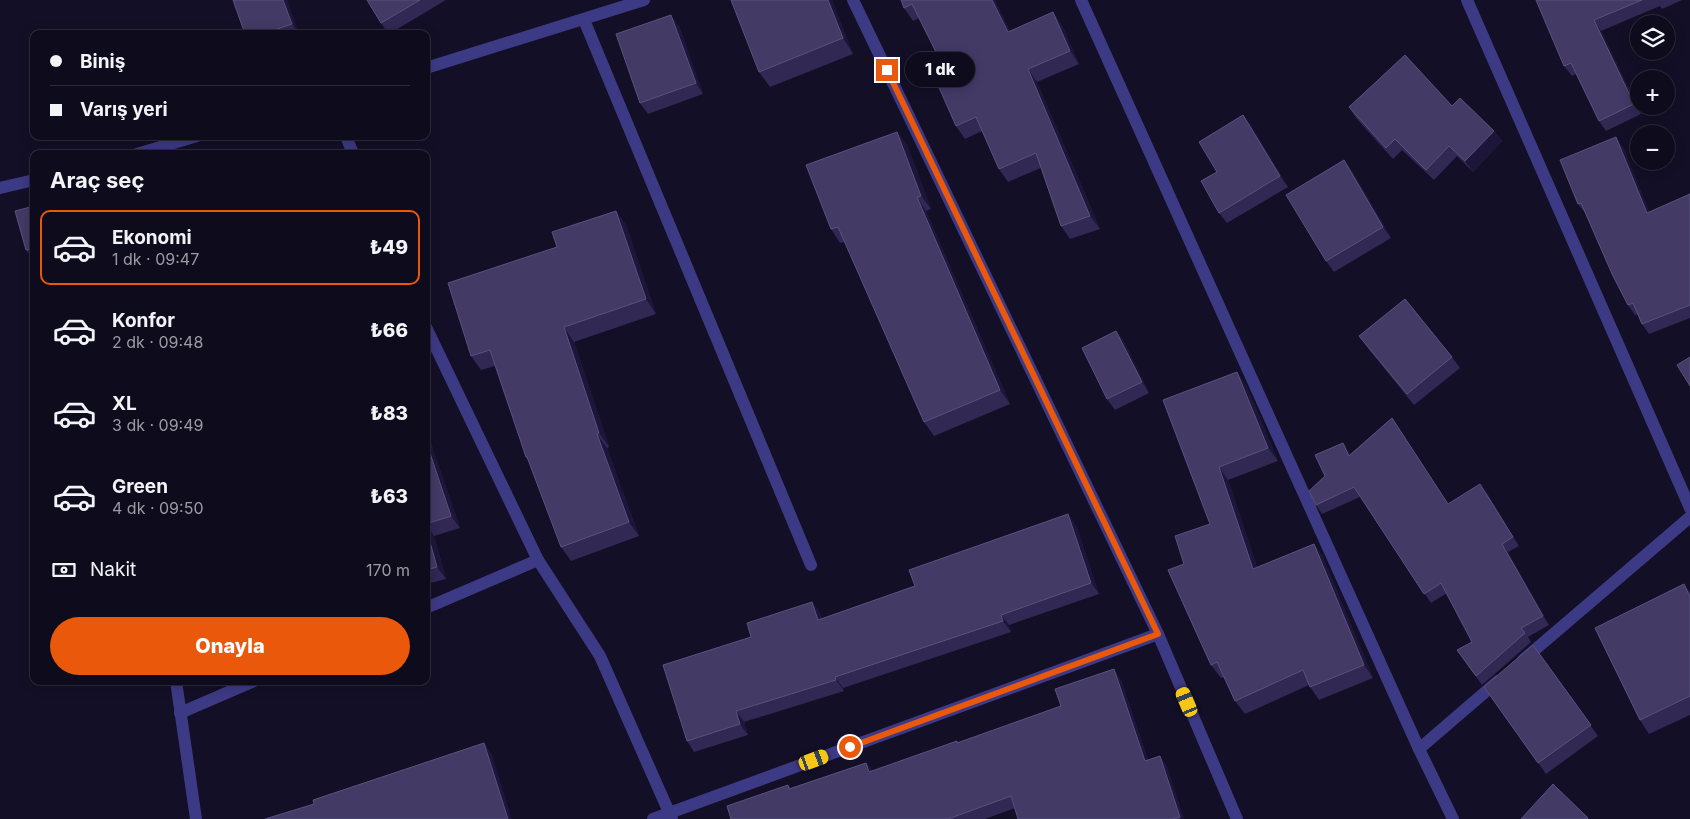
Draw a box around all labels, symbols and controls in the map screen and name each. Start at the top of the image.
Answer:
map controls [1630,15,1675,170]
button: layers [1630,15,1675,60]
text: Biniş [80,50,125,73]
callout: 1 dk [904,52,974,88]
route end [876,59,898,81]
text: 1 dk [925,59,955,79]
button: + [1630,70,1675,115]
text: Varış yeri [80,98,168,121]
button: − [1630,125,1675,170]
text: Araç seç [50,167,144,193]
icon: car [52,225,97,270]
text: Ekonomi [112,226,192,249]
text: ₺49 [370,236,408,259]
text: 1 dk · 09:47 [112,249,199,269]
icon: car [52,308,97,353]
text: Konfor [112,309,175,332]
text: ₺66 [370,319,408,342]
text: 2 dk · 09:48 [112,332,203,352]
icon: car [52,391,97,436]
text: XL [112,392,137,415]
text: ₺83 [370,402,408,425]
text: 3 dk · 09:49 [112,415,203,435]
icon: car [52,474,97,519]
text: Green [112,475,168,498]
text: ₺63 [370,485,408,508]
text: 4 dk · 09:50 [112,498,203,518]
icon: cash [50,556,78,584]
text: Nakit [90,558,136,581]
text: 170 m [366,560,410,580]
button: Onayla [50,617,410,675]
car [1174,685,1199,719]
route start [839,736,861,758]
car [797,748,830,772]

